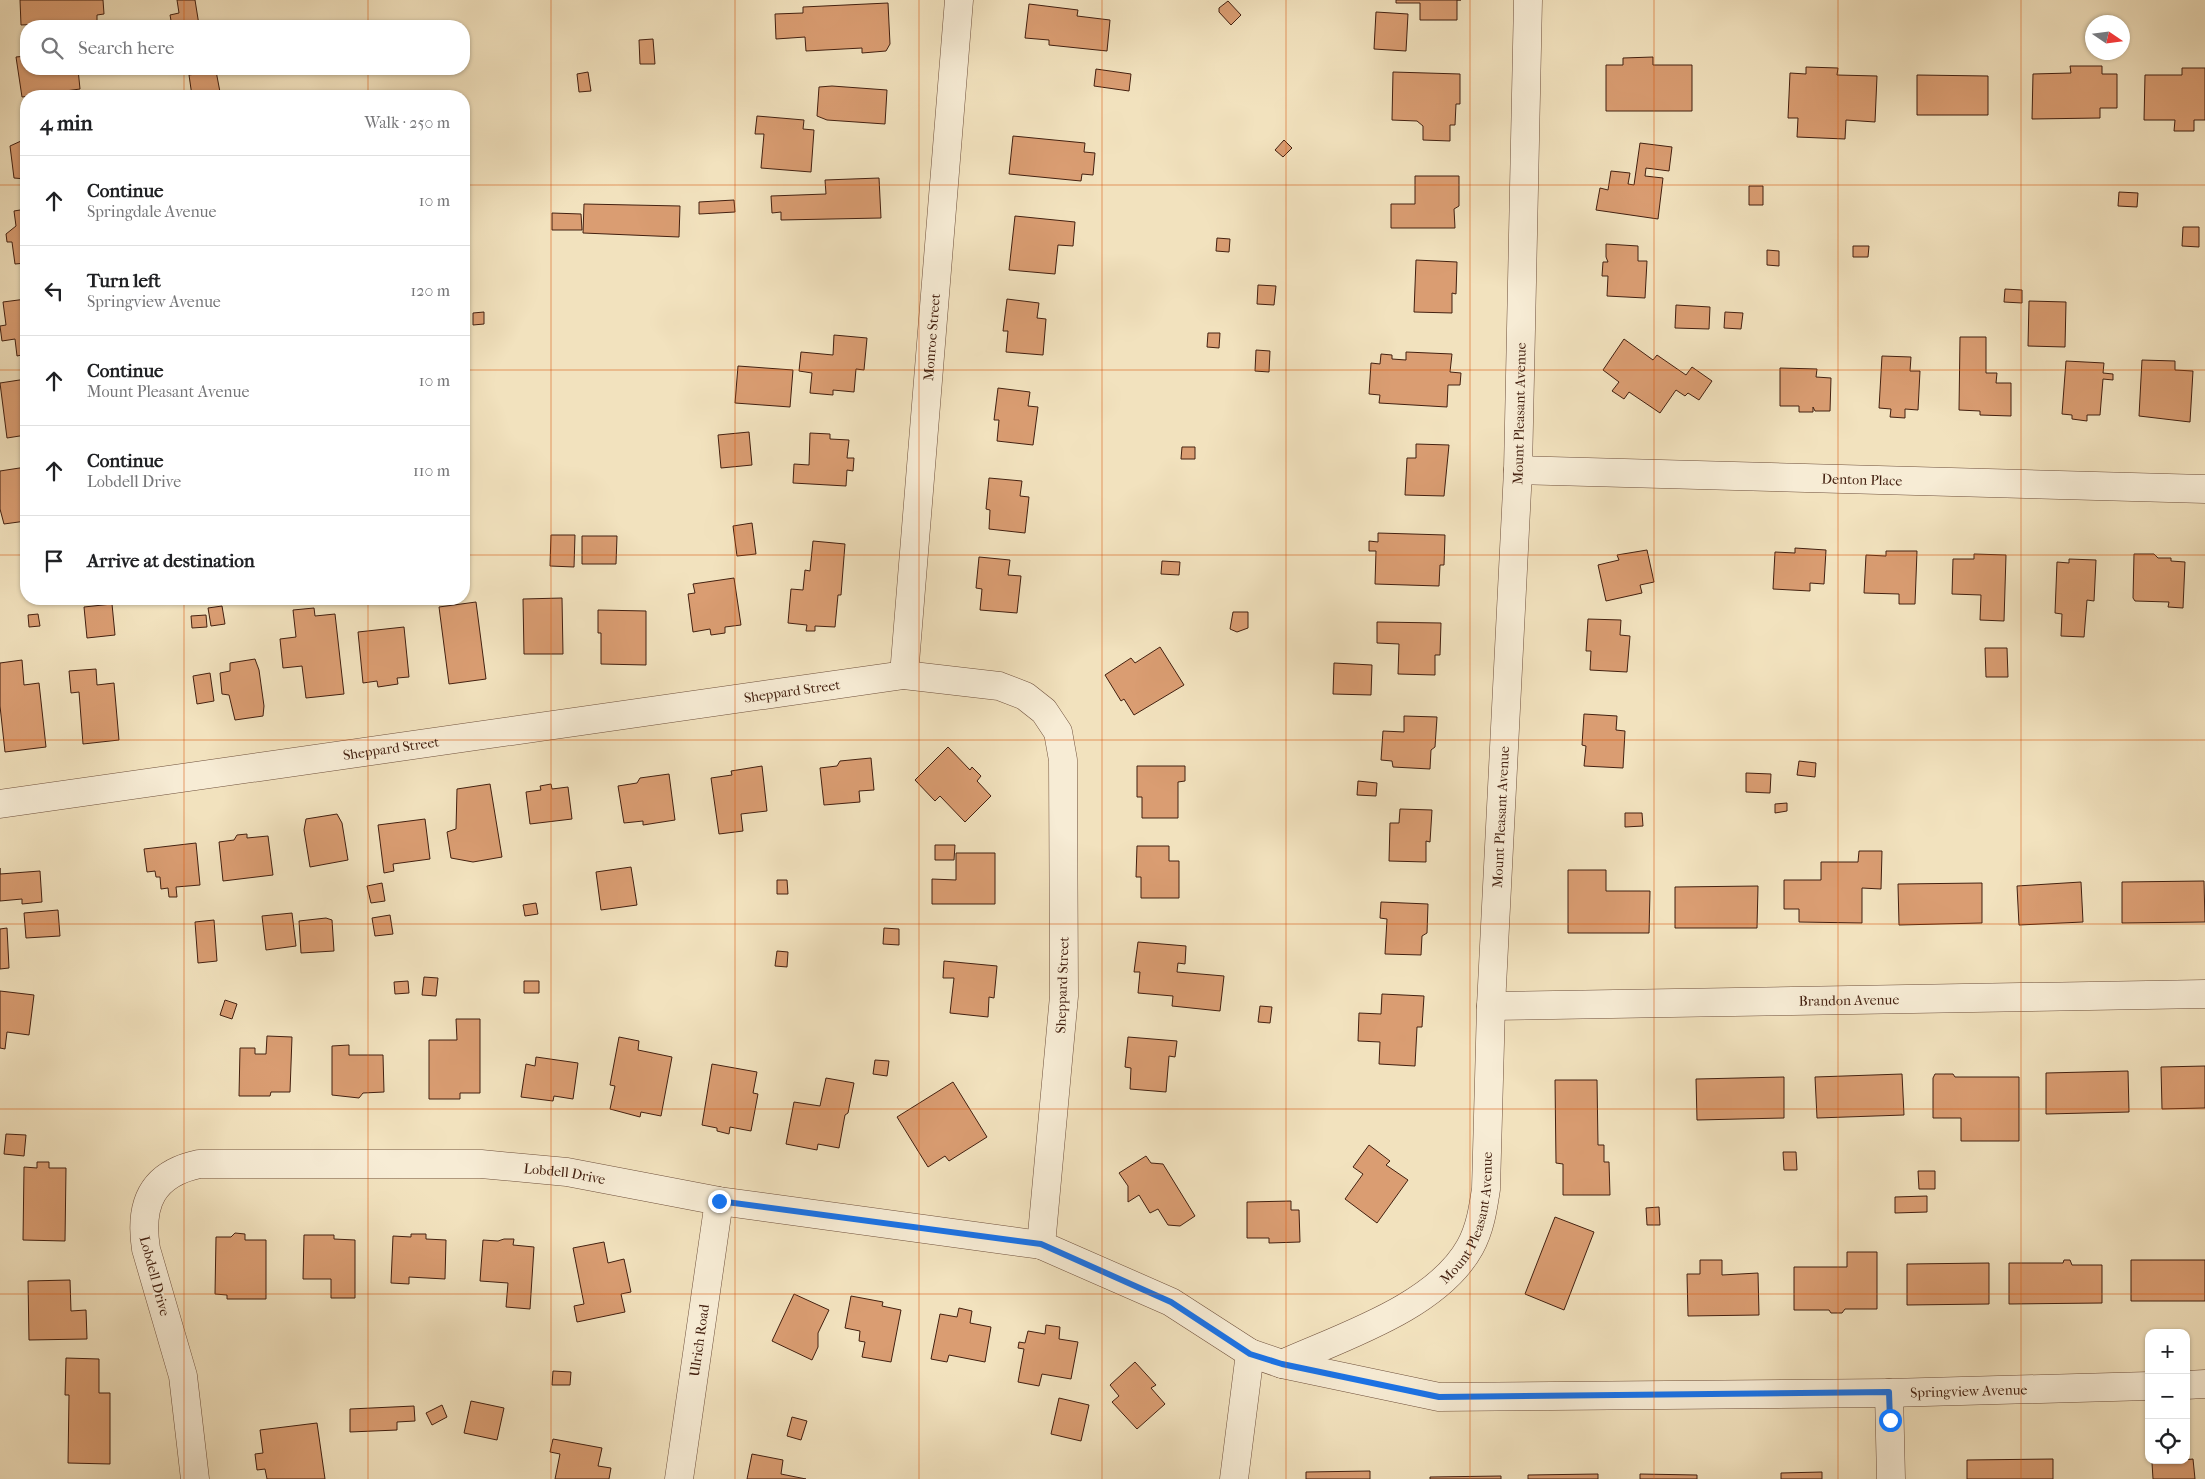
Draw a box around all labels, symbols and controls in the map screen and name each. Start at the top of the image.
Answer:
north arrow [2085,15,2130,60]
search box [20,20,470,75]
icon: search [38,34,66,62]
text: Search here [78,37,174,59]
text: 4 min [40,111,93,135]
text: Walk · 250 m [365,113,450,132]
text: Continue [87,180,163,202]
icon: ahead [40,187,68,215]
text: 10 m [419,191,450,210]
text: Springdale Avenue [87,202,217,221]
text: Turn left [87,270,161,292]
icon: left [40,277,68,305]
text: 120 m [411,281,450,300]
text: Springview Avenue [87,292,221,311]
street label: Monroe Street [920,293,944,382]
street label: Mount Pleasant Avenue [1509,342,1530,485]
text: Continue [87,360,163,382]
icon: ahead [40,367,68,395]
text: 10 m [419,371,450,390]
text: Mount Pleasant Avenue [87,382,249,401]
text: Continue [87,450,163,472]
icon: ahead [40,457,68,485]
text: 110 m [413,461,450,480]
street label: Denton Place [1821,470,1903,490]
text: Lobdell Drive [87,472,181,491]
icon: arrive [40,547,68,575]
text: Arrive at destination [87,550,255,572]
street label: Sheppard Street [743,676,841,707]
street label: Sheppard Street [342,733,440,764]
street label: Mount Pleasant Avenue [1489,746,1513,889]
street label: Sheppard Street [1052,936,1073,1034]
street label: Brandon Avenue [1798,991,1900,1010]
street label: Mount Pleasant Avenue [1436,1151,1496,1288]
street label: Lobdell Drive [523,1160,607,1188]
route end [708,1190,731,1213]
street label: Lobdell Drive [136,1234,173,1318]
street label: Ulrich Road [686,1303,713,1378]
map controls [2145,1329,2190,1464]
button: + [2145,1329,2190,1374]
button: − [2145,1374,2190,1419]
street label: Springview Avenue [1910,1381,2028,1401]
route start [1879,1409,1902,1432]
button: locate [2145,1419,2190,1464]

